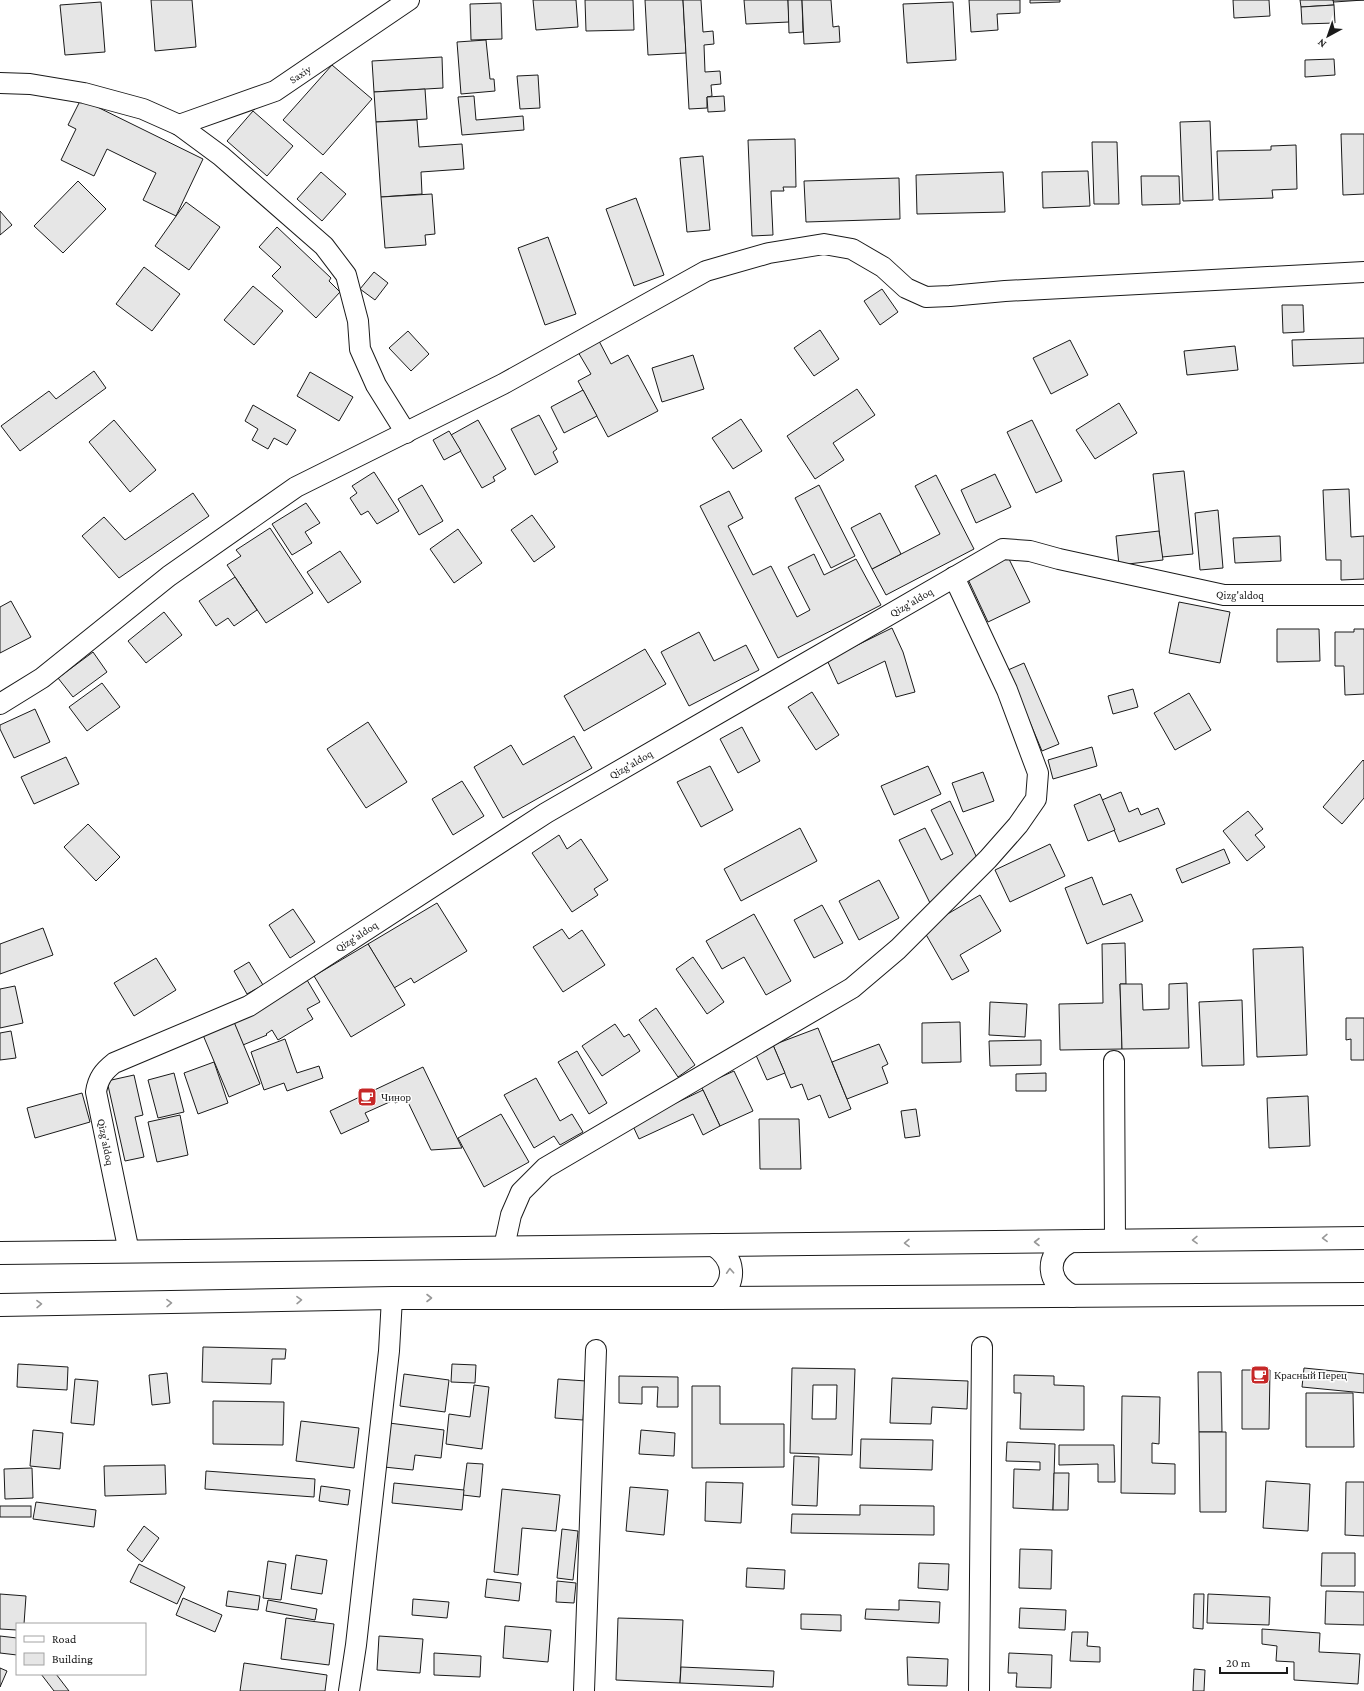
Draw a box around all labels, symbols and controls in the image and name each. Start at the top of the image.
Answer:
north arrow [1308,16,1348,56]
text: N [1314,36,1328,51]
street label: Saxiy [287,62,314,86]
street label: Qizg'aldoq [888,585,936,619]
street label: Qizg'aldoq [1215,587,1264,602]
street label: Qizg'aldoq [607,747,655,781]
street label: Qizg'aldoq [333,918,380,954]
cafe icon: Чинор [356,1086,378,1108]
place label: Чинор [381,1091,411,1103]
street label: Qizg'aldoq [95,1117,117,1167]
one-way arrow [1322,1234,1328,1242]
one-way arrow [1192,1236,1198,1244]
one-way arrow [1034,1238,1040,1246]
one-way arrow [904,1239,910,1247]
one-way arrow [726,1268,735,1274]
one-way arrow [426,1294,432,1302]
one-way arrow [296,1296,302,1304]
one-way arrow [166,1299,172,1307]
one-way arrow [36,1300,42,1308]
cafe icon: Красный Перец [1249,1364,1271,1386]
place label: Красный Перец [1274,1369,1347,1381]
legend [16,1623,146,1675]
text: Road [52,1632,77,1646]
scale bar [1220,1649,1287,1675]
text: Building [52,1652,93,1666]
text: 20 m [1226,1656,1251,1670]

